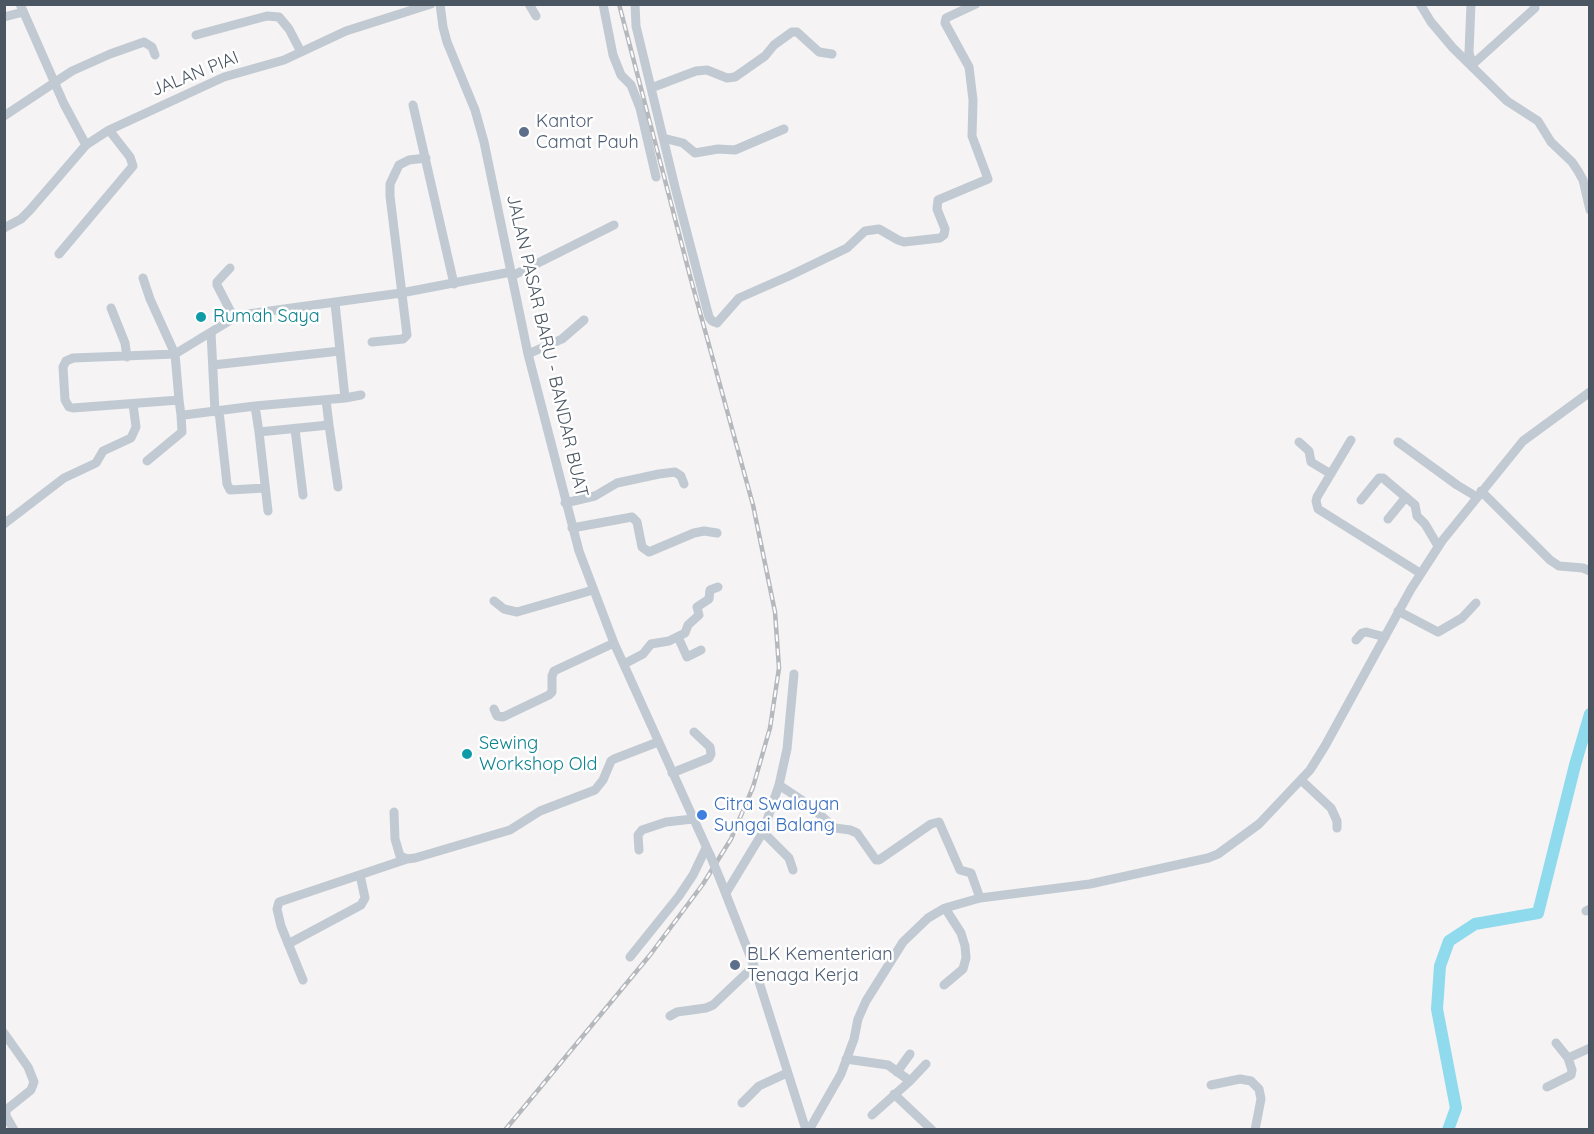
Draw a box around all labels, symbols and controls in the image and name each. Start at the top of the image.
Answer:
street label: JALAN PIAI [148,47,242,101]
place label: Kantor Camat Pauh [536,111,639,154]
marker: Kantor Camat Pauh [517,125,531,139]
street label: JALAN PASAR BARU - BANDAR BUAT [502,192,592,500]
place label: Rumah Saya [213,306,320,328]
marker: Rumah Saya [194,310,208,324]
place label: Sewing Workshop Old [479,733,597,776]
marker: Sewing Workshop Old [460,747,474,761]
place label: Citra Swalayan Sungai Balang [714,794,839,836]
marker: Citra Swalayan Sungai Balang [695,808,709,822]
place label: BLK Kementerian Tenaga Kerja [747,944,893,986]
marker: BLK Kementerian Tenaga Kerja [728,958,742,972]

